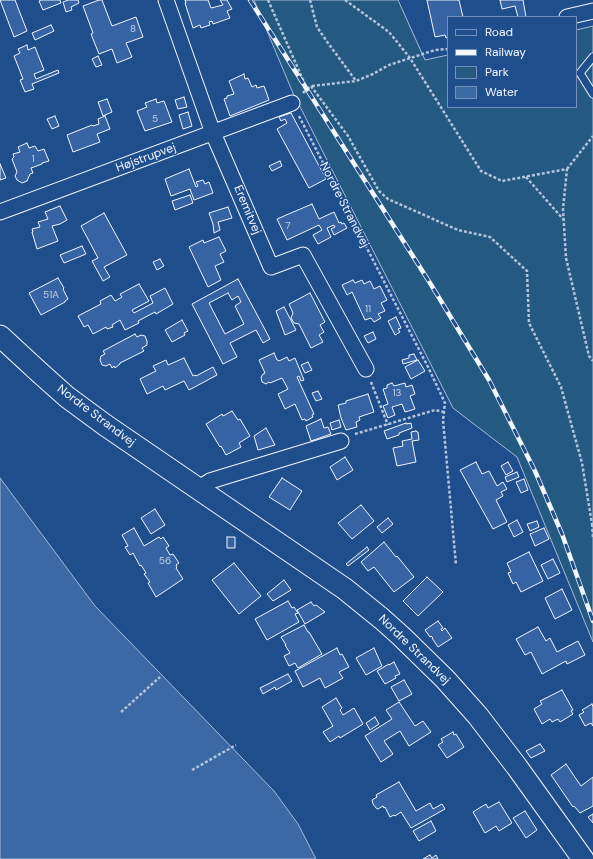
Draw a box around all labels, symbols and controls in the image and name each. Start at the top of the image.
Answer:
legend [447,16,577,108]
house number: 8 [130,23,136,35]
text: Road [485,24,513,40]
text: Railway [485,44,526,60]
text: Park [485,64,509,80]
text: Water [485,84,518,100]
house number: 5 [152,113,158,125]
street label: Højstrupvej [114,140,178,176]
house number: 1 [31,153,35,165]
street label: Nordre Strandvej [316,160,372,250]
street label: Eremitvej [230,183,264,237]
house number: 7 [285,220,291,232]
house number: 51A [43,289,59,301]
house number: 11 [365,303,371,315]
street label: Nordre Strandvej [54,382,138,450]
house number: 13 [392,387,402,399]
house number: 56 [159,555,171,567]
street label: Nordre Strandvej [375,612,453,688]

